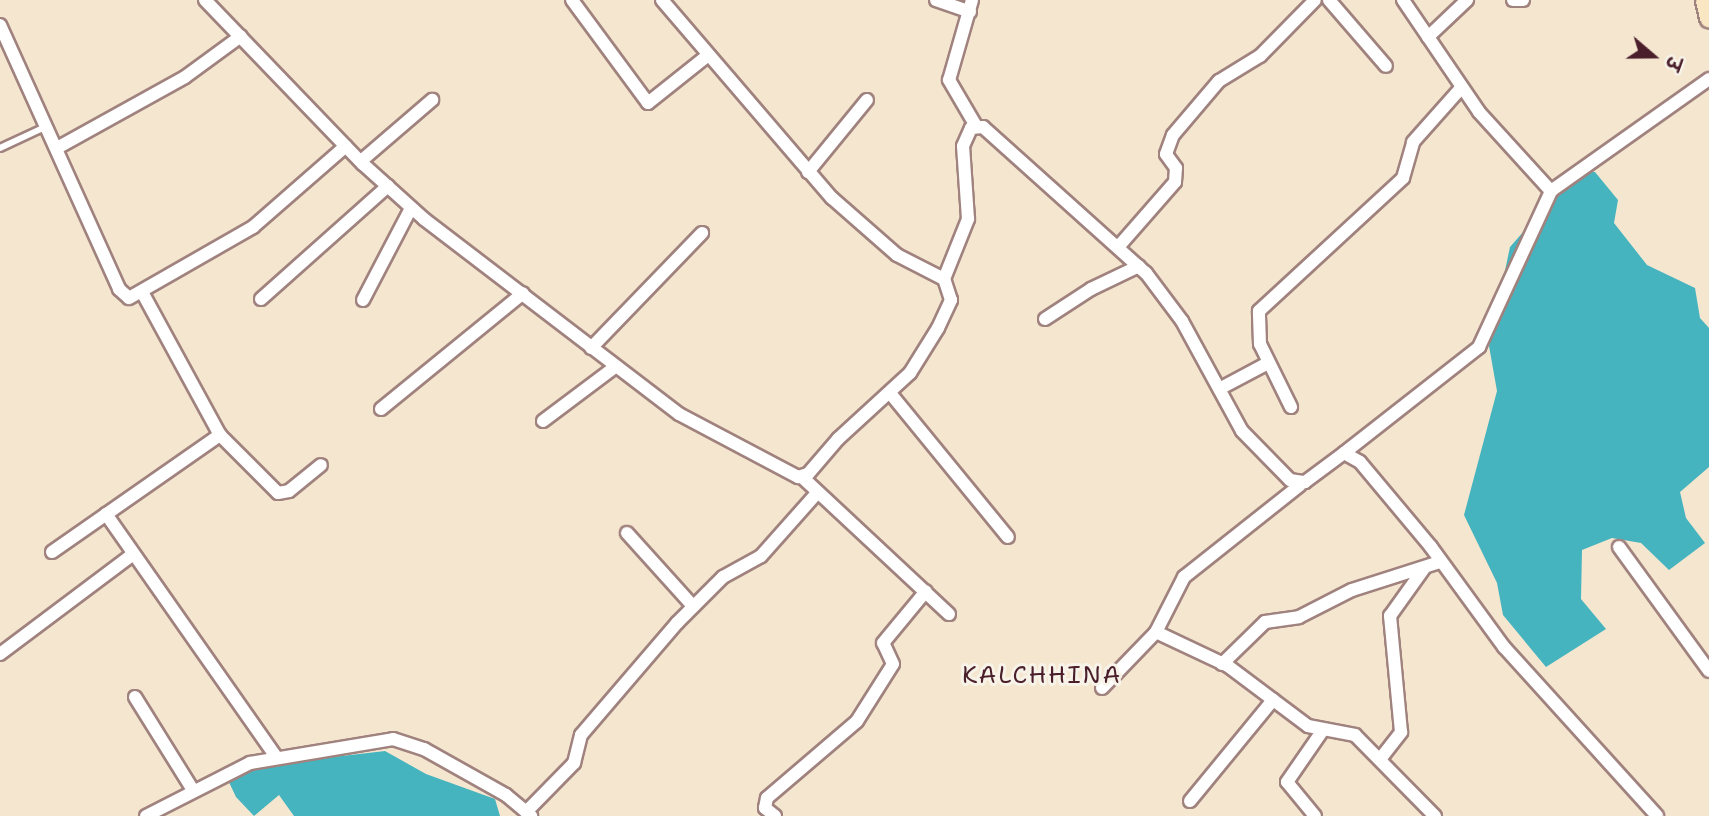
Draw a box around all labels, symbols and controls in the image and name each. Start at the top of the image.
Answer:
north arrow [1618,21,1688,91]
text: उ [1659,53,1687,74]
district label: KALCHHINA [963,662,1121,690]

